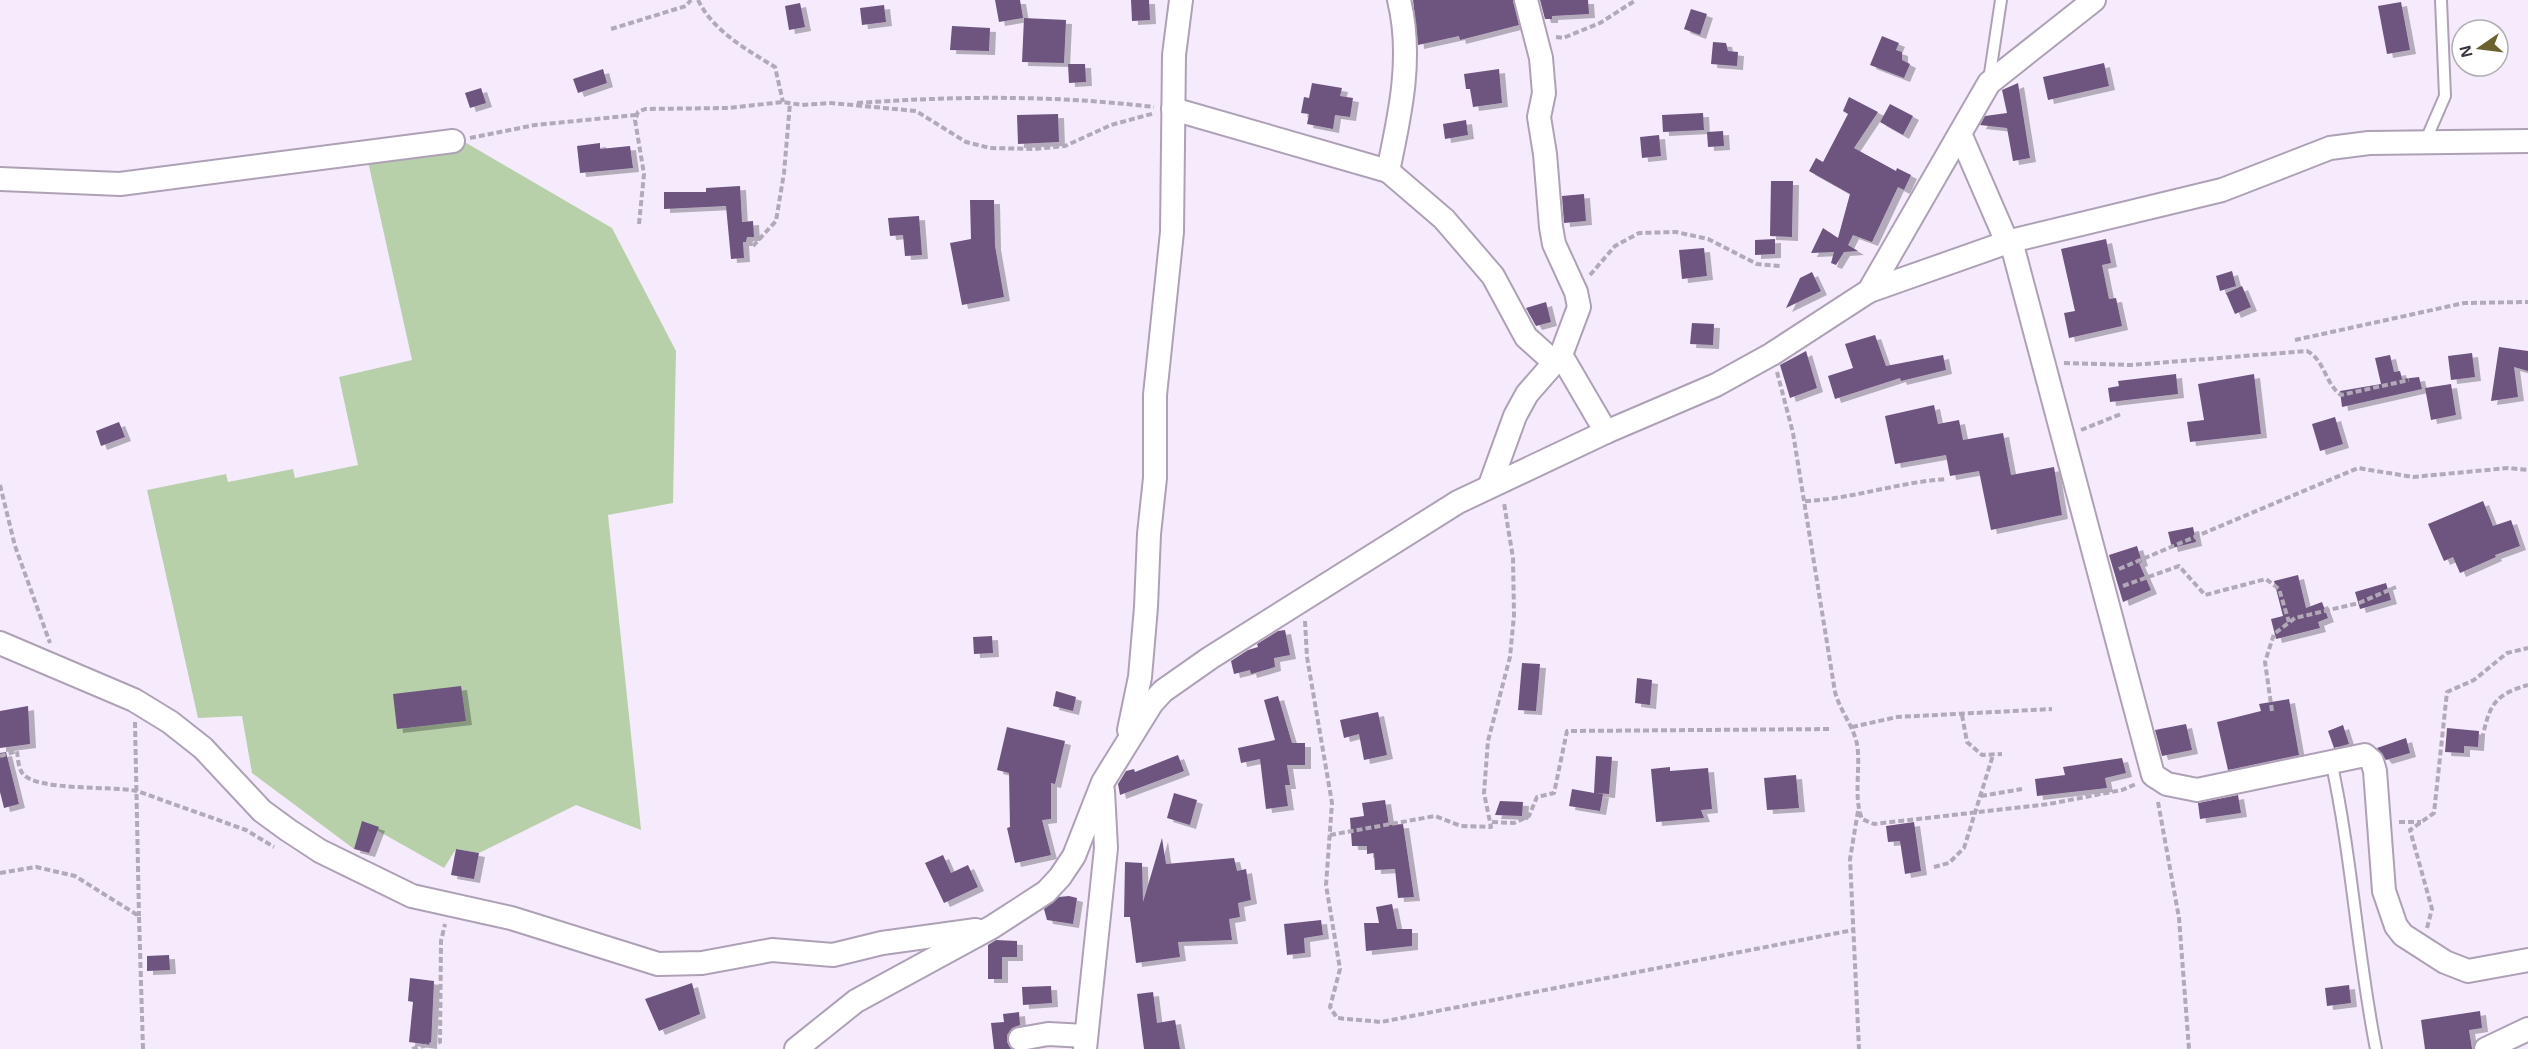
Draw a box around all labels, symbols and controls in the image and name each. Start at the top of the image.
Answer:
north arrow [2450,18,2510,78]
text: N [2456,44,2476,59]

